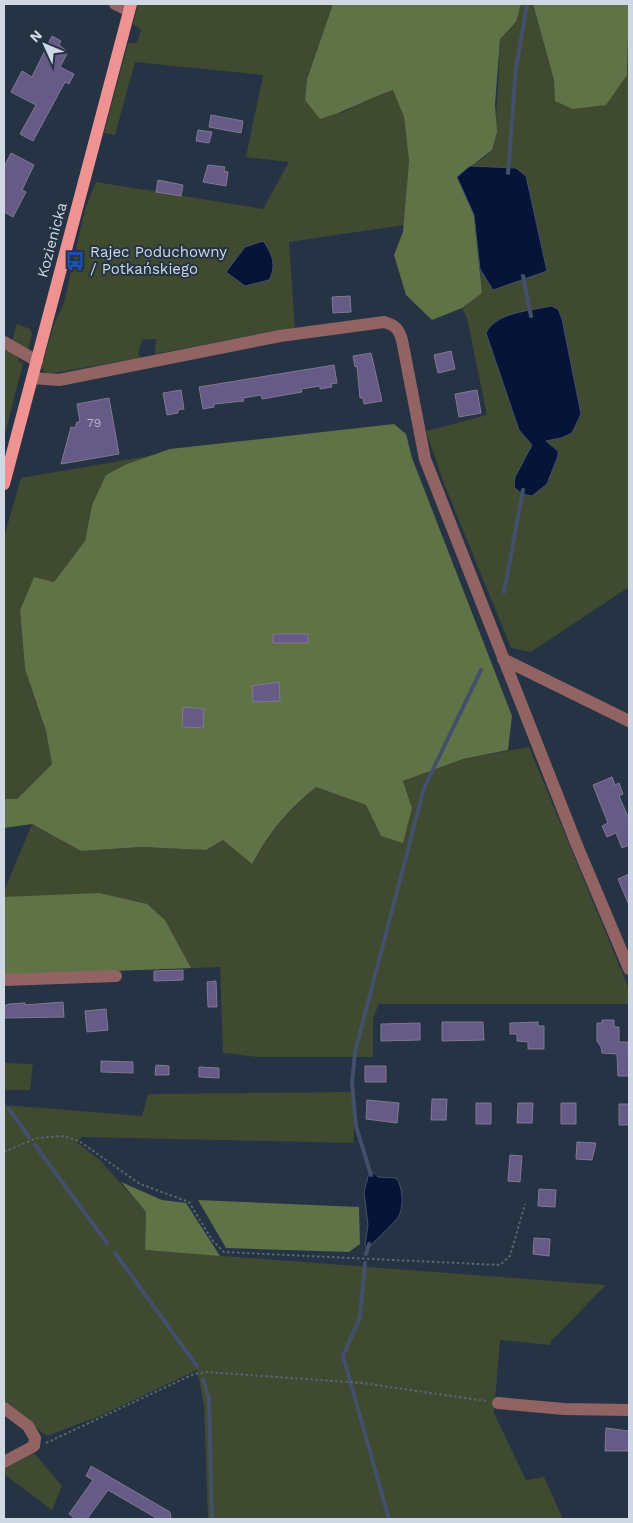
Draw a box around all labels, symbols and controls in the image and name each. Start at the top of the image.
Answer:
north arrow [20,20,70,70]
text: N [26,27,45,45]
street label: Kozienicka [33,200,71,280]
place label: Rajec Poduchowny / Potkańskiego [90,243,227,278]
bus stop icon: Rajec Poduchowny / Potkańskiego [64,250,86,272]
house number: 79 [87,416,101,430]

